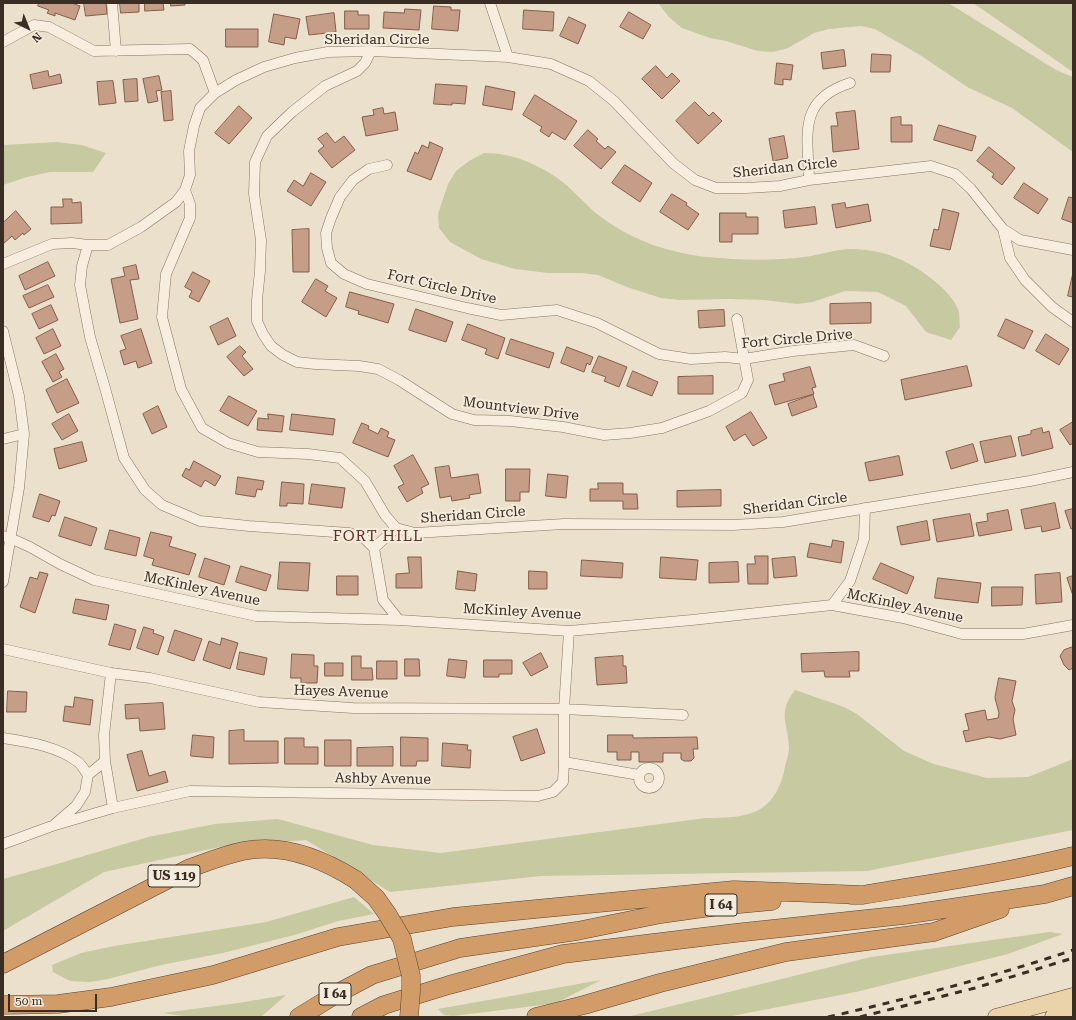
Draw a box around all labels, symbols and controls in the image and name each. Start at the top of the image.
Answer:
north arrow [8,8,48,48]
text: N [29,29,44,45]
street label: Sheridan Circle [325,32,429,48]
street label: Sheridan Circle [732,154,838,182]
street label: Fort Circle Drive [386,266,498,308]
street label: Fort Circle Drive [741,326,853,352]
street label: Mountview Drive [462,394,580,424]
street label: Sheridan Circle [742,489,848,519]
street label: Sheridan Circle [420,503,526,527]
district label: FORT HILL [333,528,423,546]
street label: McKinley Avenue [142,568,262,610]
street label: McKinley Avenue [845,585,965,627]
street label: McKinley Avenue [462,601,582,623]
street label: Hayes Avenue [293,682,389,702]
street label: Ashby Avenue [335,770,431,788]
road number: US 119 [148,865,200,887]
road number: I 64 [705,894,737,916]
road number: I 64 [319,983,351,1005]
scale bar [10,986,99,1012]
text: 50 m [15,994,42,1008]

